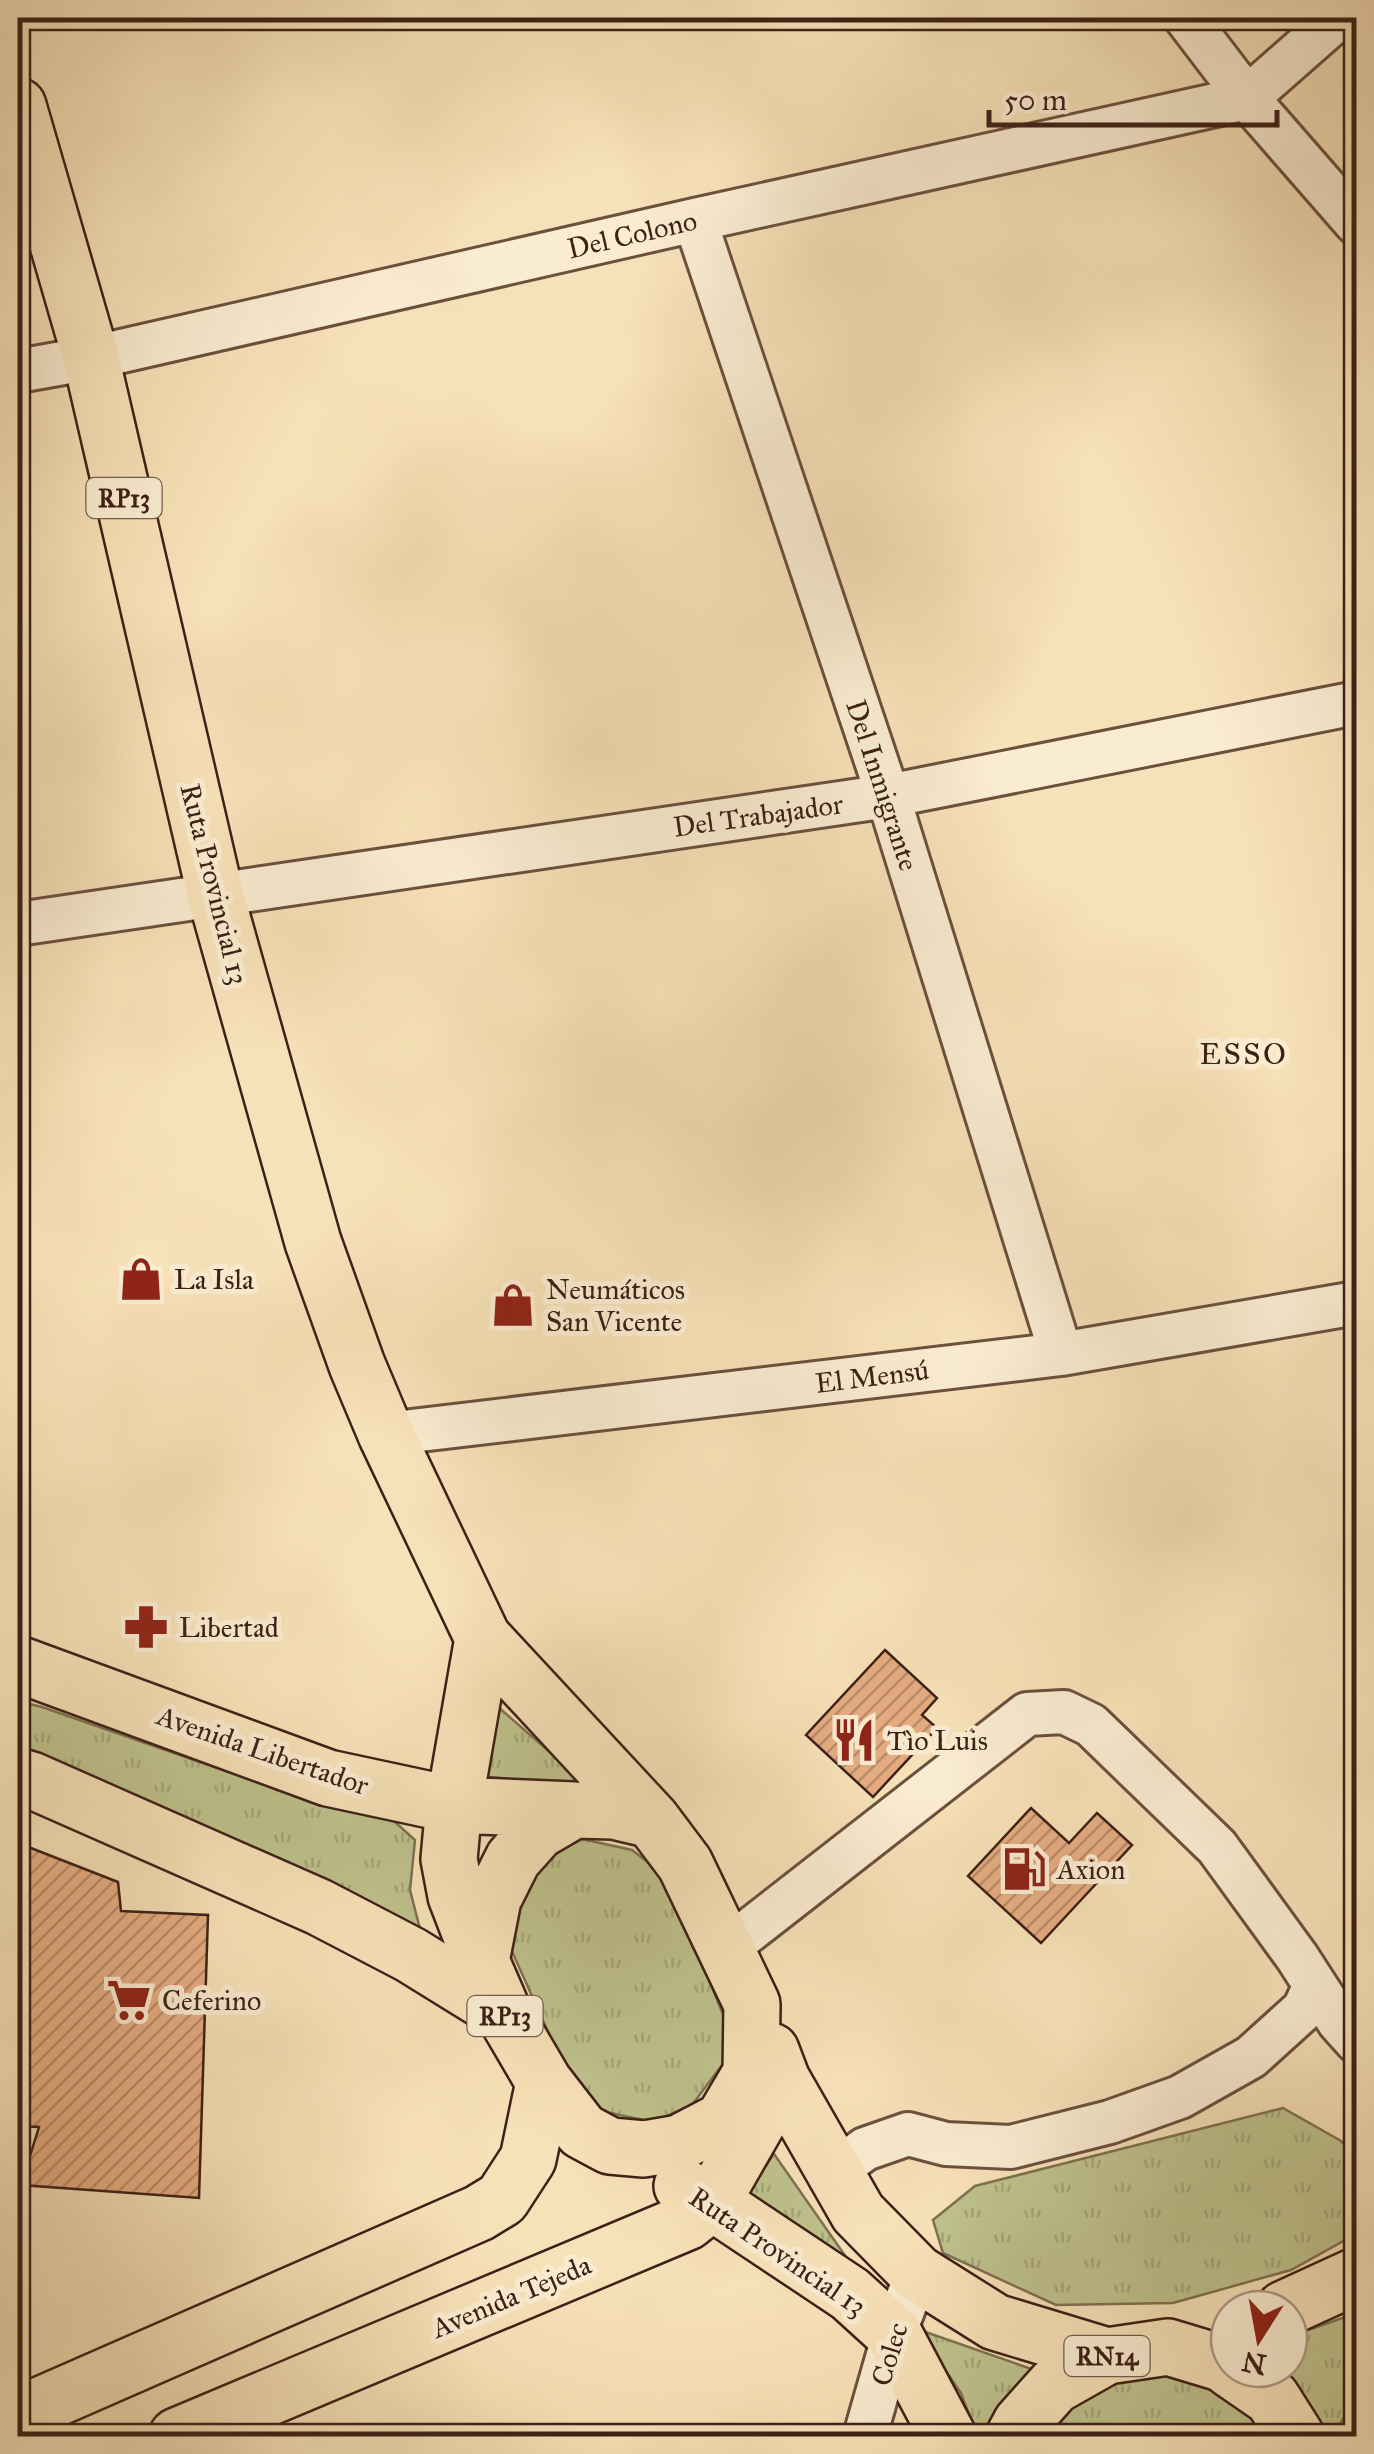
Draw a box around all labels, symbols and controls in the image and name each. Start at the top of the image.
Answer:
scale bar [989,65,1276,127]
text: 50 m [1004,82,1067,118]
street label: Del Colono [564,203,700,266]
road number: RP13 [86,478,162,518]
street label: Del Inmigrante [838,695,927,875]
street label: Ruta Provincial 13 [173,780,256,988]
street label: Del Trabajador [671,786,846,845]
district label: ESSO [1200,1036,1288,1072]
shop icon: La Isla [117,1255,165,1303]
place label: La Isla [174,1262,254,1297]
place label: Neumáticos San Vicente [546,1272,685,1339]
shop icon: Neumáticos San Vicente [489,1281,537,1329]
street label: El Mensú [813,1352,931,1401]
pharmacy icon: Libertad [122,1603,170,1651]
place label: Libertad [179,1610,279,1645]
street label: Avenida Libertador [151,1698,374,1803]
restaurant icon: Tìo Luis [830,1716,878,1764]
place label: Tìo Luis [887,1723,988,1758]
fuel station icon: Axion [1000,1845,1048,1893]
place label: Axion [1056,1852,1125,1887]
supermarket icon: Ceferino [105,1976,153,2024]
place label: Ceferino [162,1983,261,2018]
road number: RP13 [468,1996,542,2036]
street label: Ruta Provincial 13 [683,2179,873,2324]
street label: Avenida Tejeda [425,2247,596,2346]
north arrow [1209,2289,1309,2389]
street label: Colec [863,2318,916,2390]
road number: RN14 [1064,2336,1150,2376]
text: N [1239,2344,1269,2382]

